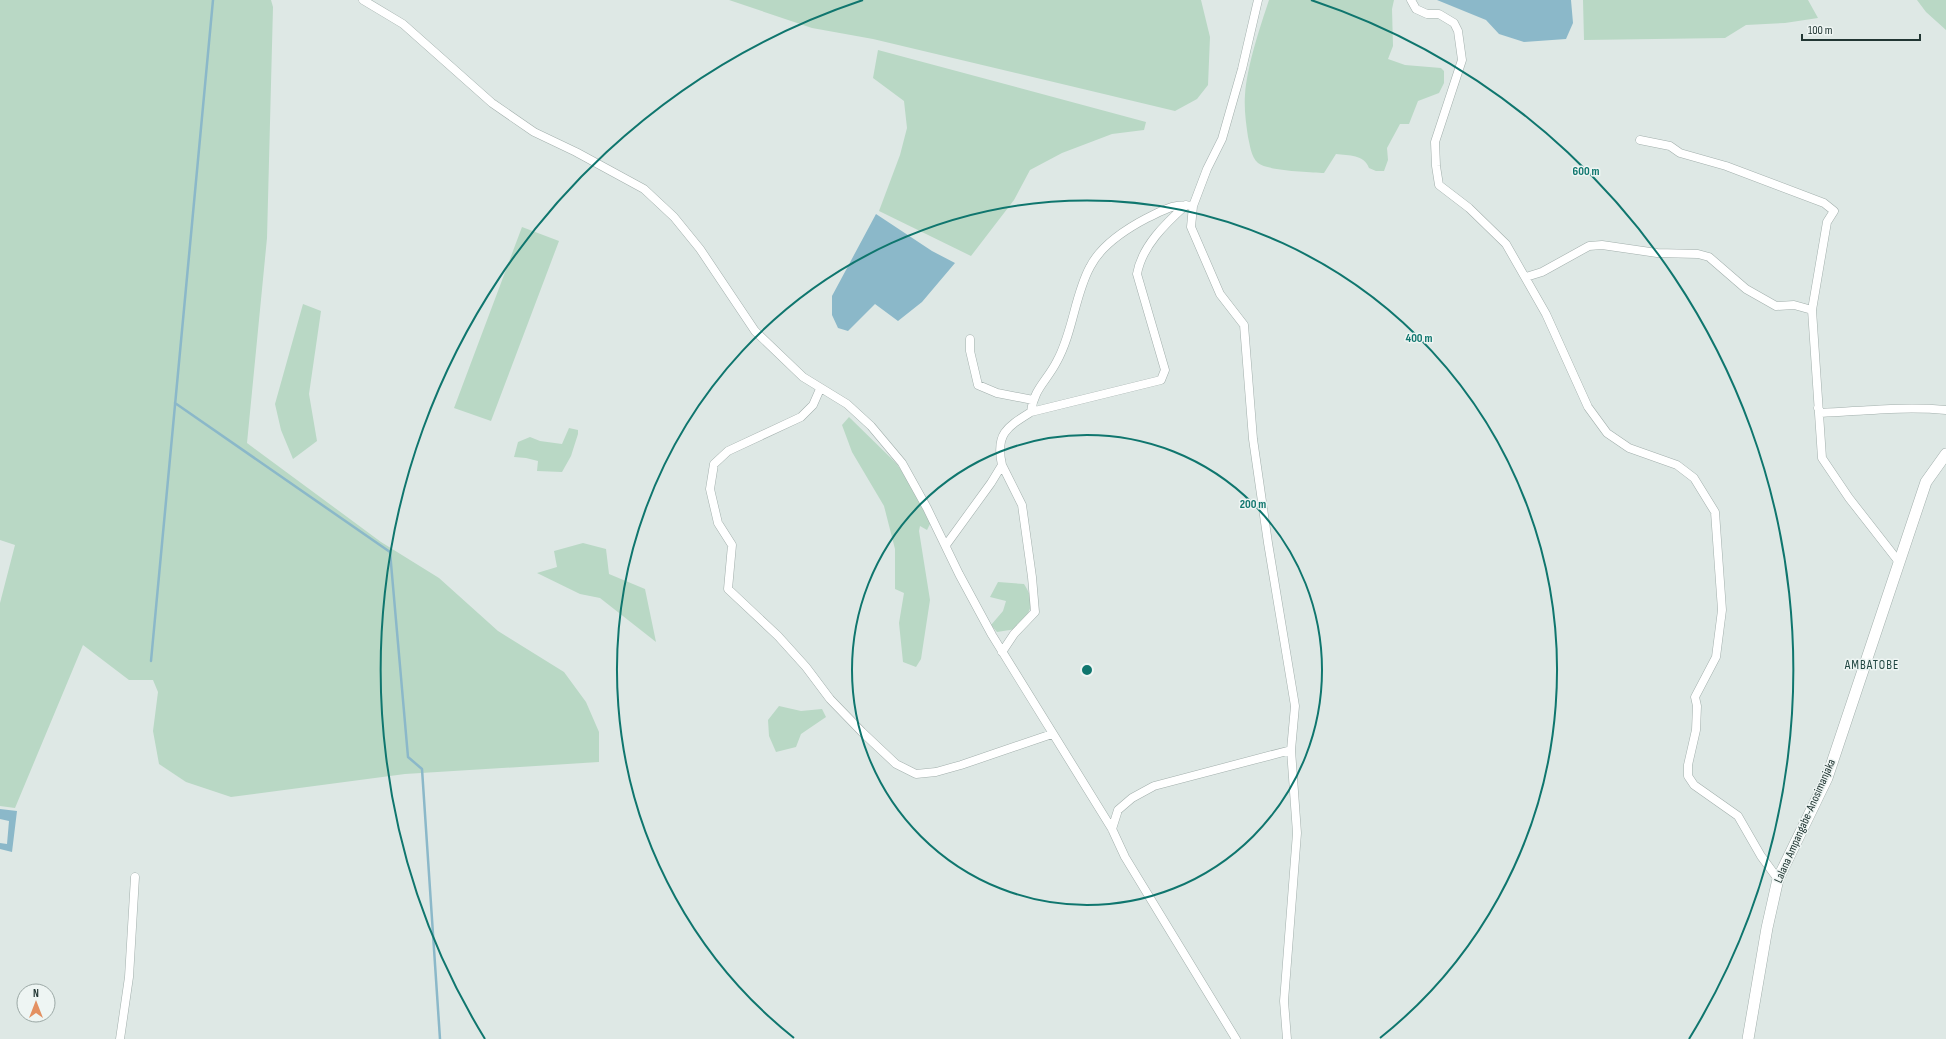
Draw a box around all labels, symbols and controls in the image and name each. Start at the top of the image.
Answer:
scale bar [1802,16,1920,42]
text: 100 m [1808,23,1833,38]
text: 600 m [1573,164,1599,179]
text: 400 m [1406,331,1432,346]
text: 200 m [1240,497,1266,512]
district label: AMBATOBE [1844,657,1899,673]
centre of rings [1080,663,1094,677]
street label: Lalana Ampangabe-Anosimanjaka [1771,756,1839,885]
north arrow [16,983,56,1023]
text: N [33,987,39,1000]

